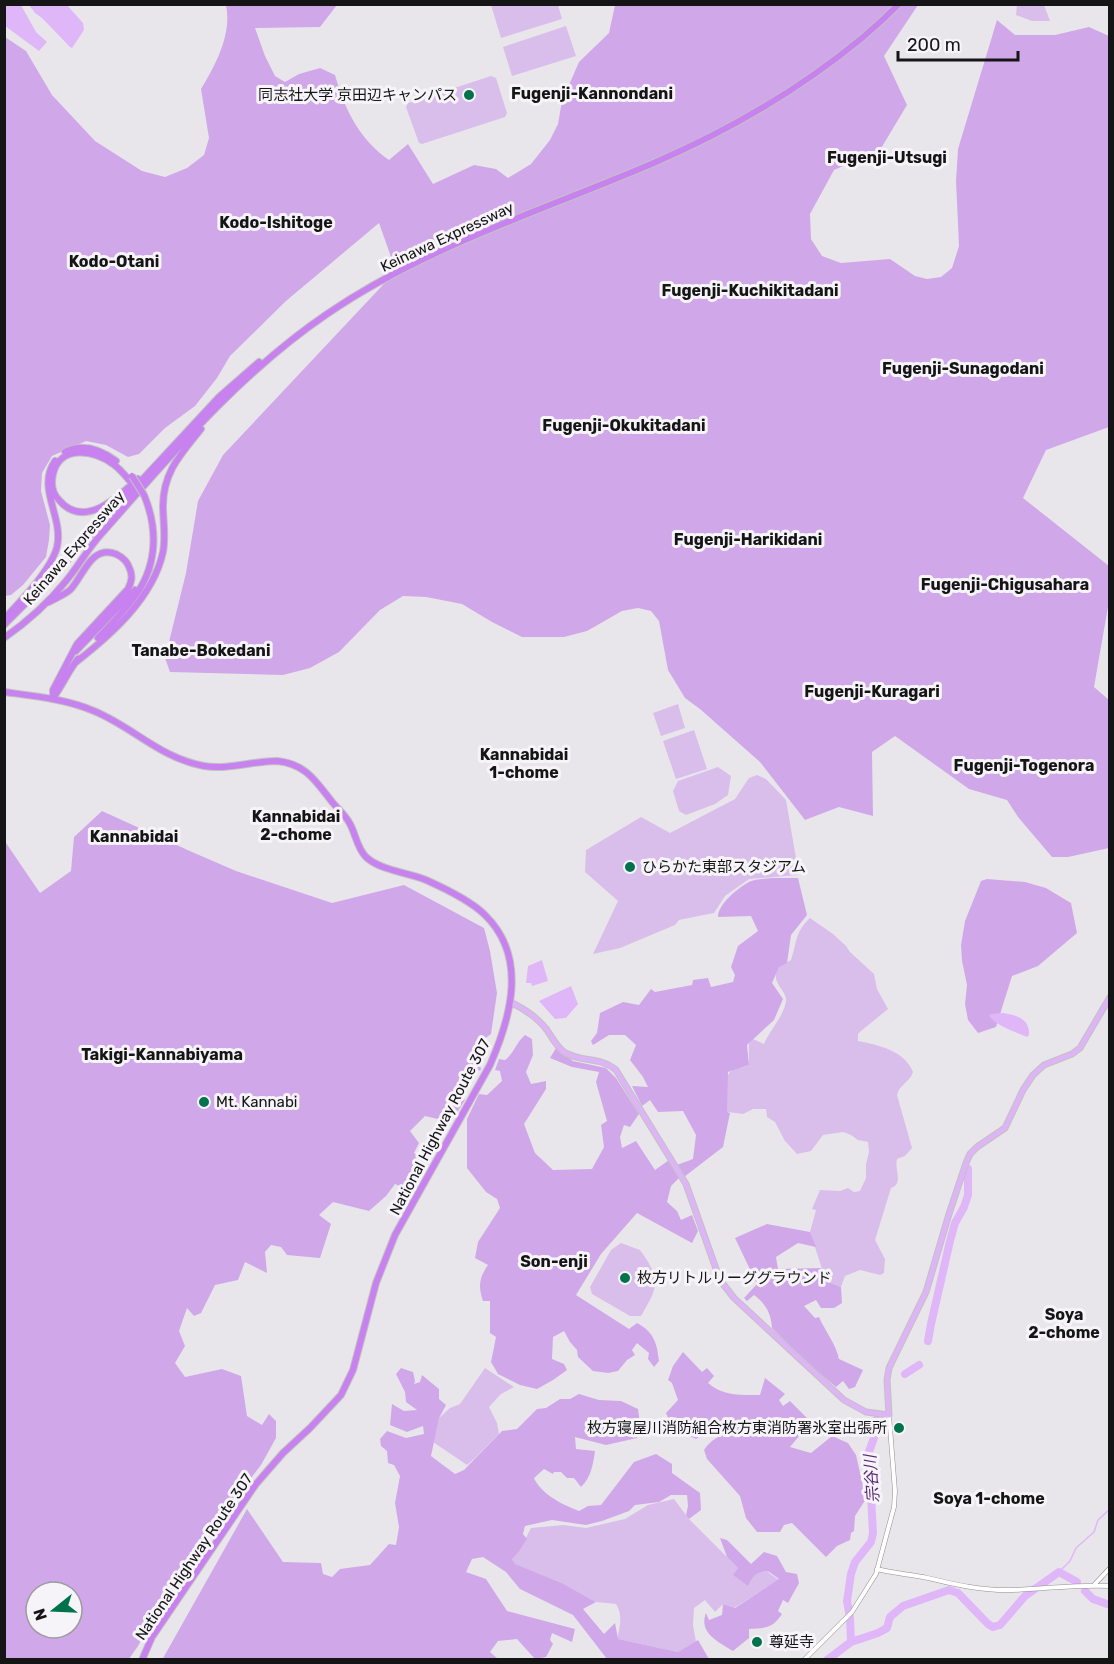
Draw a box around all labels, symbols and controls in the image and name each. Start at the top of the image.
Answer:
scale bar [898,24,1018,62]
text: 200 m [907,34,961,56]
district label: Fugenji-Kannondani [511,84,673,103]
place label: 同志社大学 京田辺キャンパス [258,86,457,104]
marker: 同志社大学 京田辺キャンパス [462,88,476,102]
district label: Fugenji-Utsugi [827,148,947,167]
street label: Keinawa Expressway [377,198,517,276]
district label: Kodo-Ishitoge [219,213,333,232]
district label: Kodo-Otani [69,252,159,271]
district label: Fugenji-Kuchikitadani [661,281,839,300]
district label: Fugenji-Sunagodani [882,359,1044,378]
district label: Fugenji-Okukitadani [542,416,706,435]
street label: Keinawa Expressway [20,487,128,609]
district label: Fugenji-Harikidani [674,530,822,549]
district label: Fugenji-Chigusahara [921,575,1089,594]
district label: Tanabe-Bokedani [132,641,270,660]
district label: Fugenji-Kuragari [804,682,940,701]
district label: Kannabidai 1-chome [480,745,568,782]
district label: Fugenji-Togenora [954,756,1094,775]
district label: Kannabidai 2-chome [252,807,340,844]
district label: Kannabidai [90,827,178,846]
place label: ひらかた東部スタジアム [642,858,806,876]
marker: ひらかた東部スタジアム [623,860,637,874]
street label: National Highway Route 307 [386,1036,494,1218]
district label: Takigi-Kannabiyama [81,1045,243,1064]
place label: Mt. Kannabi [216,1093,297,1111]
marker: Mt. Kannabi [197,1095,211,1109]
district label: Son-enji [520,1252,588,1271]
place label: 枚方リトルリーググラウンド [637,1269,832,1287]
marker: 枚方リトルリーググラウンド [618,1271,632,1285]
district label: Soya 2-chome [1028,1305,1100,1342]
place label: 枚方寝屋川消防組合枚方東消防署氷室出張所 [587,1419,887,1437]
marker: 枚方寝屋川消防組合枚方東消防署氷室出張所 [892,1421,906,1435]
water label: 宗谷川 [860,1452,883,1504]
street label: National Highway Route 307 [132,1470,257,1644]
district label: Soya 1-chome [933,1489,1045,1508]
north arrow [24,1580,84,1640]
text: N [29,1606,51,1623]
place label: 尊延寺 [769,1633,814,1651]
marker: 尊延寺 [750,1635,764,1649]

